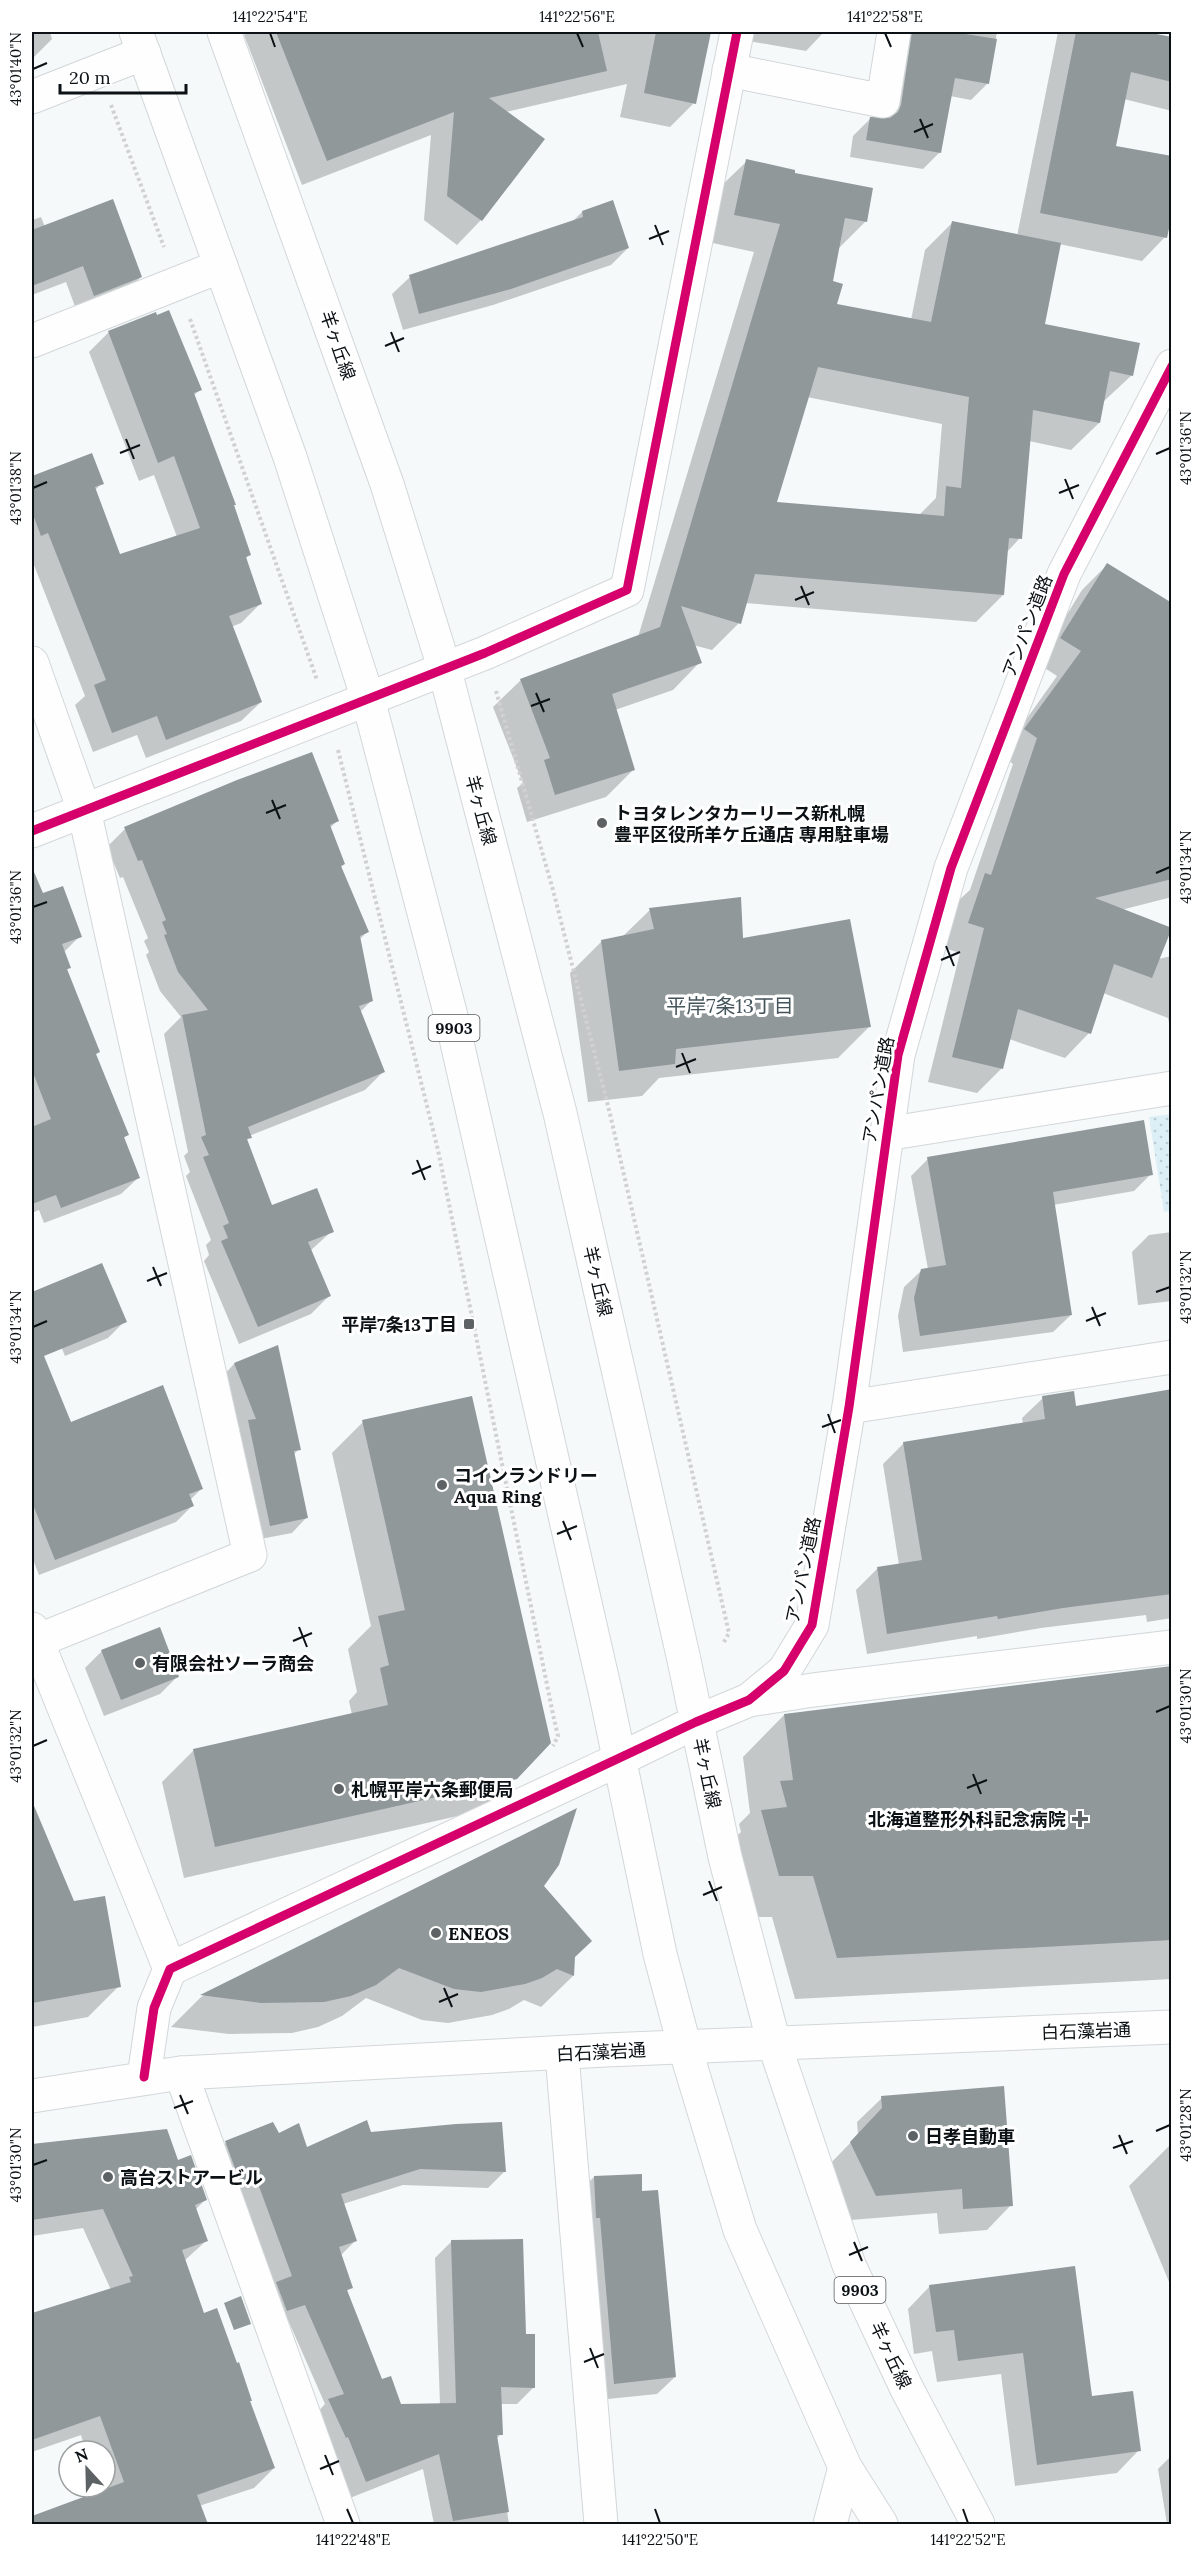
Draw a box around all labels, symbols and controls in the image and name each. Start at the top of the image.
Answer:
text: 141°22'54"E [232,7,308,26]
text: 141°22'56"E [539,7,615,26]
text: 141°22'58"E [847,7,923,26]
text: 43°01'40"N [6,32,25,106]
scale bar [60,57,186,95]
text: 20 m [69,66,111,89]
street label: 羊ヶ丘線 [315,307,361,383]
text: 43°01'36"N [1176,411,1195,485]
text: 43°01'38"N [6,451,25,525]
street label: アンパン道路 [997,571,1057,681]
street label: 羊ヶ丘線 [461,772,501,848]
place label: トヨタレンタカーリース新札幌 豊平区役所羊ケ丘通店 専用駐車場 [614,802,889,846]
marker: トヨタレンタカーリース新札幌 豊平区役所羊ケ丘通店 専用駐車場 [595,816,609,830]
text: 43°01'34"N [1176,830,1195,904]
text: 43°01'36"N [6,870,25,944]
district label: 平岸7条13丁目 [666,993,794,1018]
road number: 9903 [428,1015,480,1041]
street label: アンパン道路 [857,1035,899,1145]
street label: 羊ヶ丘線 [579,1243,617,1319]
text: 43°01'32"N [1176,1250,1195,1324]
text: 43°01'34"N [6,1290,25,1364]
place label: 平岸7条13丁目 [341,1313,457,1336]
marker: 平岸7条13丁目 [462,1317,476,1331]
place label: コインランドリー Aqua Ring [454,1464,598,1508]
marker: コインランドリー Aqua Ring [435,1478,449,1492]
street label: アンパン道路 [781,1515,825,1625]
place label: 有限会社ソーラ商会 [152,1652,314,1675]
marker: 有限会社ソーラ商会 [133,1656,147,1670]
text: 43°01'30"N [1176,1669,1195,1743]
text: 43°01'32"N [6,1709,25,1783]
street label: 羊ヶ丘線 [688,1735,726,1811]
place label: 札幌平岸六条郵便局 [351,1778,513,1801]
marker: 札幌平岸六条郵便局 [332,1782,346,1796]
place label: 北海道整形外科記念病院 [868,1808,1066,1831]
marker: 北海道整形外科記念病院 [1071,1810,1089,1828]
place label: ENEOS [448,1922,509,1945]
marker: ENEOS [429,1926,443,1940]
street label: 白石藻岩通 [1041,2018,1131,2044]
street label: 白石藻岩通 [555,2038,647,2066]
text: 43°01'28"N [1176,2088,1195,2162]
place label: 日孝自動車 [925,2125,1015,2148]
text: 43°01'30"N [6,2128,25,2202]
marker: 日孝自動車 [906,2129,920,2143]
place label: 高台ストアービル [120,2166,263,2189]
marker: 高台ストアービル [101,2170,115,2184]
road number: 9903 [834,2277,886,2303]
street label: 羊ヶ丘線 [865,2318,917,2392]
north arrow [57,2439,117,2499]
text: N [72,2444,91,2467]
text: 141°22'48"E [316,2530,390,2549]
text: 141°22'50"E [622,2530,698,2549]
text: 141°22'52"E [930,2530,1006,2549]

